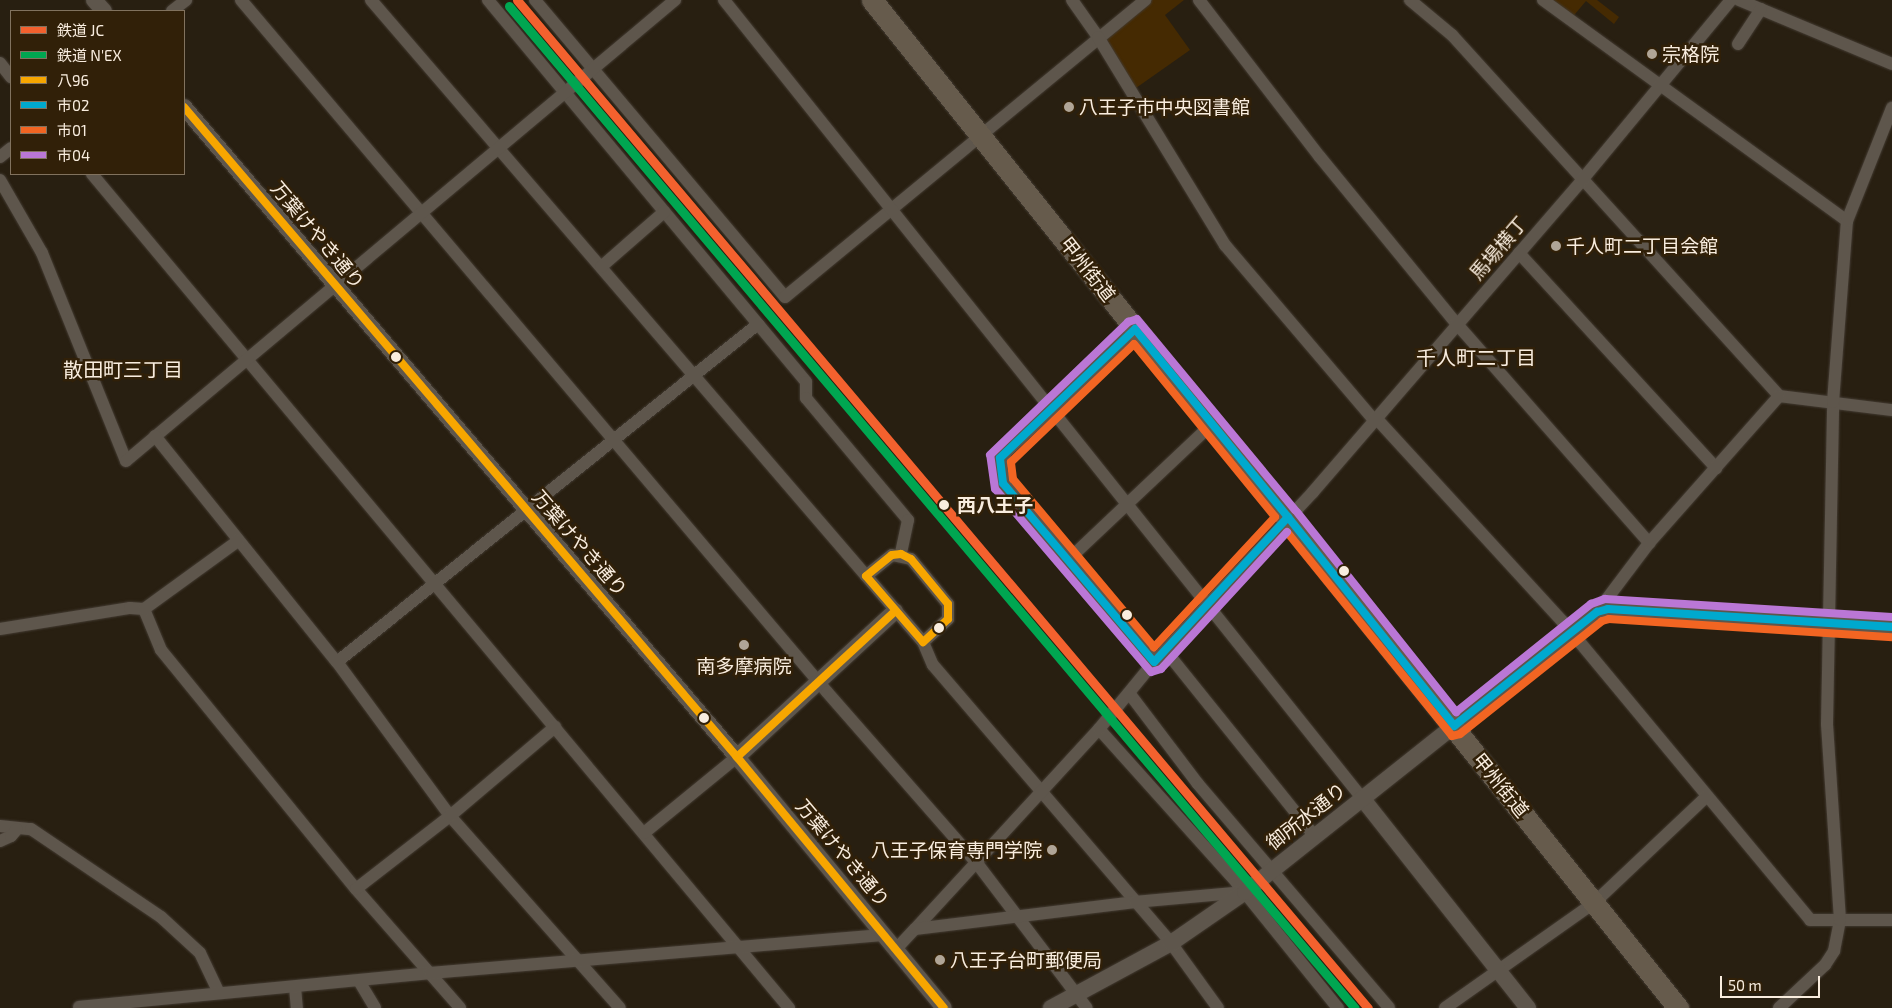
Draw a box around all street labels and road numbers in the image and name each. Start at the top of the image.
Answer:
street label: 万葉けやき通り [267,177,369,293]
street label: 馬場横丁 [1464,212,1532,284]
street label: 甲州街道 [1056,232,1120,306]
street label: 万葉けやき通り [528,485,632,601]
street label: 甲州街道 [1468,748,1534,822]
street label: 御所水通り [1262,778,1350,854]
street label: 万葉けやき通り [792,795,894,911]

